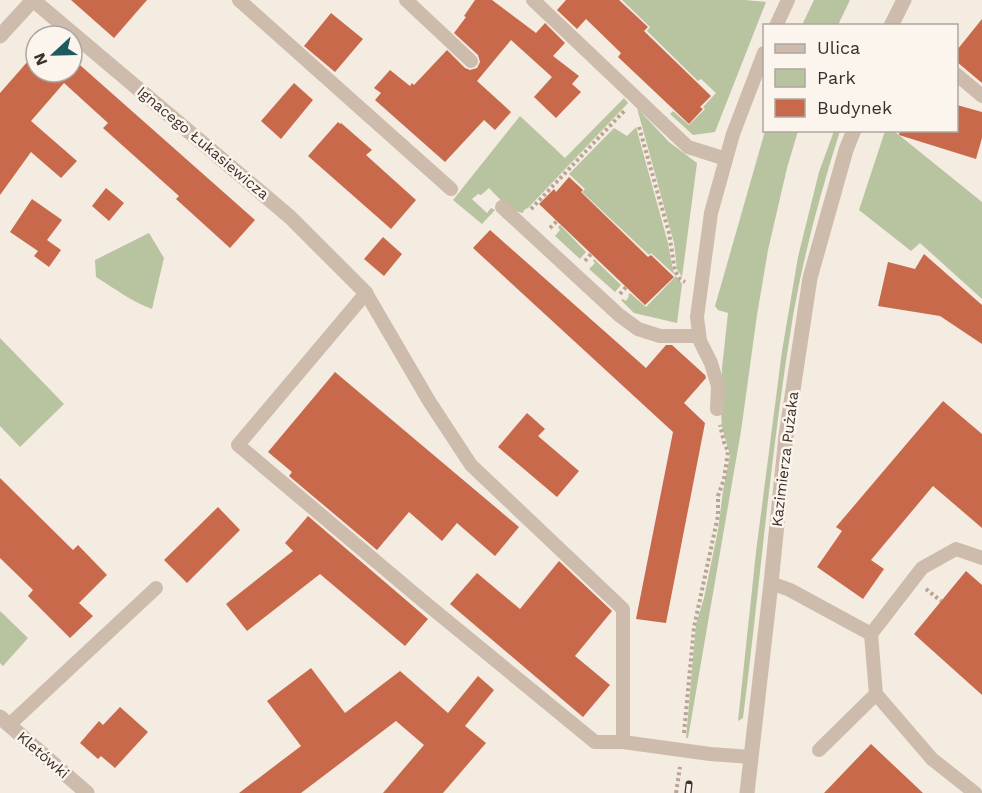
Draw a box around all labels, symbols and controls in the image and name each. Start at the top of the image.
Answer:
north arrow [24,24,84,84]
legend [763,24,958,132]
text: Ulica [817,37,860,58]
text: N [30,50,52,68]
text: Park [817,67,856,88]
street label: Ignacego Łukasiewicza [134,83,273,204]
text: Budynek [817,97,892,118]
street label: Kazimierza Pużaka [768,390,802,528]
street label: Kletówki [13,728,73,782]

